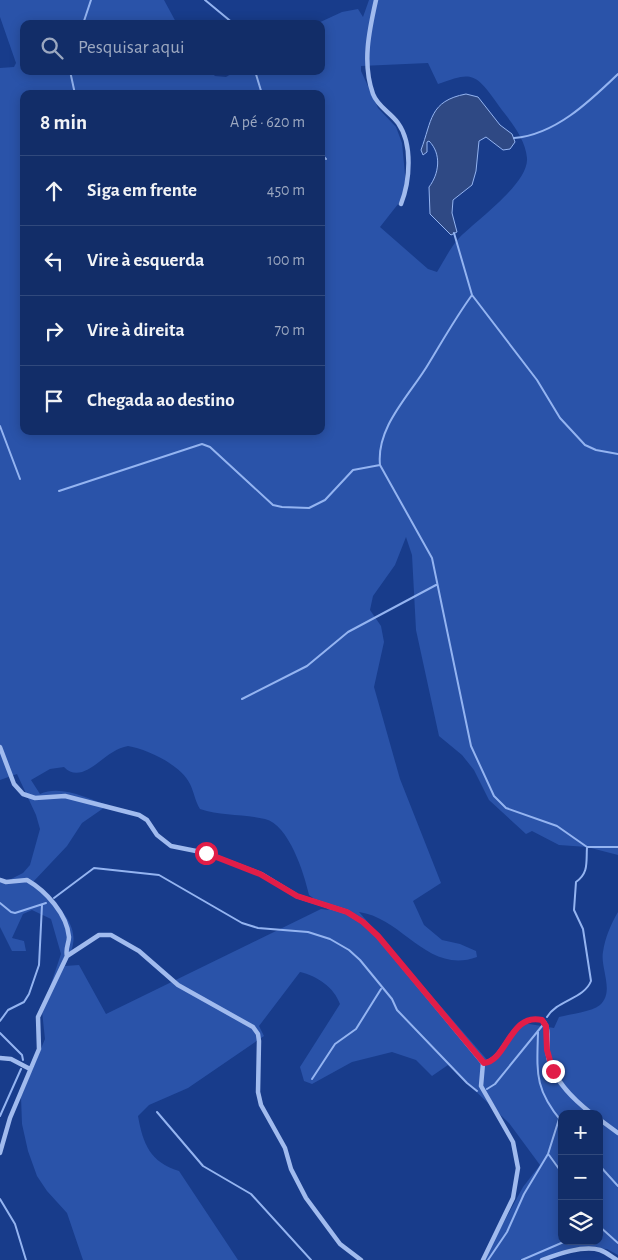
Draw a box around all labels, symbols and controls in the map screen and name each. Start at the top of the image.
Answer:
search box [20,20,325,75]
icon: search [38,34,66,62]
text: Pesquisar aqui [78,38,184,57]
text: 8 min [40,112,87,133]
text: A pé · 620 m [230,114,305,130]
icon: ahead [40,177,68,205]
text: Siga em frente [87,181,197,200]
text: 450 m [267,182,305,198]
icon: left [40,247,68,275]
text: Vire à esquerda [87,251,204,270]
text: 100 m [267,252,305,268]
icon: right [40,317,68,345]
text: Vire à direita [87,321,185,340]
text: 70 m [274,322,305,338]
icon: arrive [40,387,68,415]
text: Chegada ao destino [87,391,235,410]
route start [195,842,218,865]
route end [542,1060,565,1083]
map controls [558,1110,603,1245]
button: + [558,1110,603,1155]
button: − [558,1155,603,1200]
button: layers [558,1200,603,1245]

